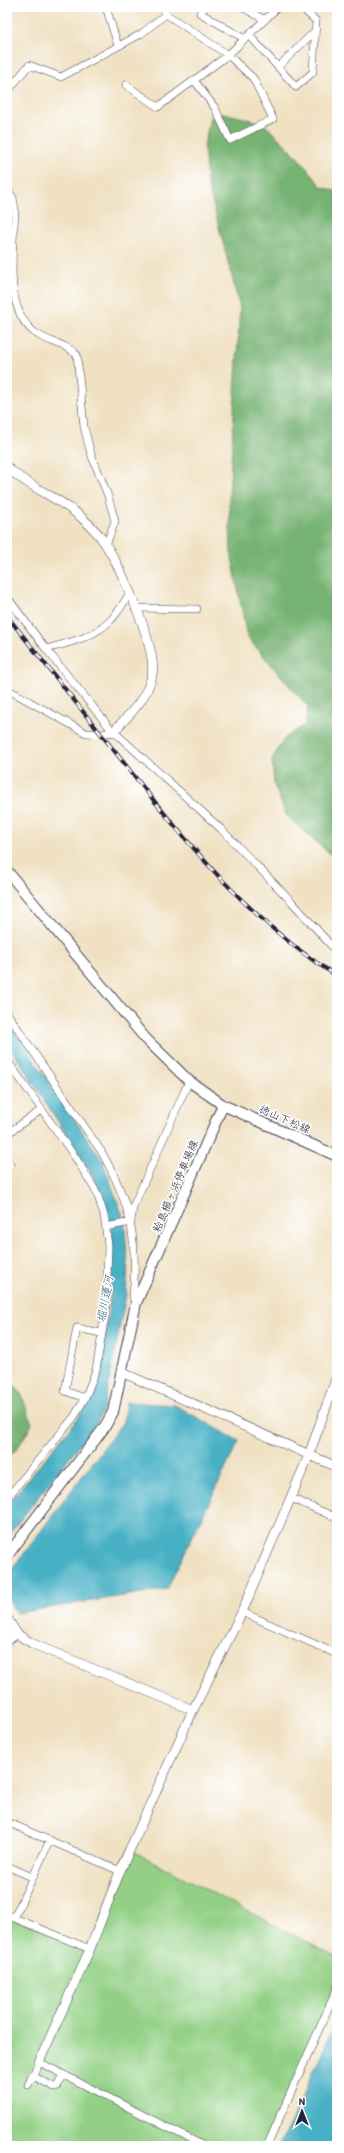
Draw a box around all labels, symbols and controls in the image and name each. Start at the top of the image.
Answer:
street label: 徳山下松線 [257,1101,313,1137]
street label: 粭島櫛ヶ浜停車場線 [149,1138,201,1234]
water label: 堀川運河 [92,1272,117,1324]
north arrow [282,2091,322,2131]
text: N [299,2094,305,2108]

